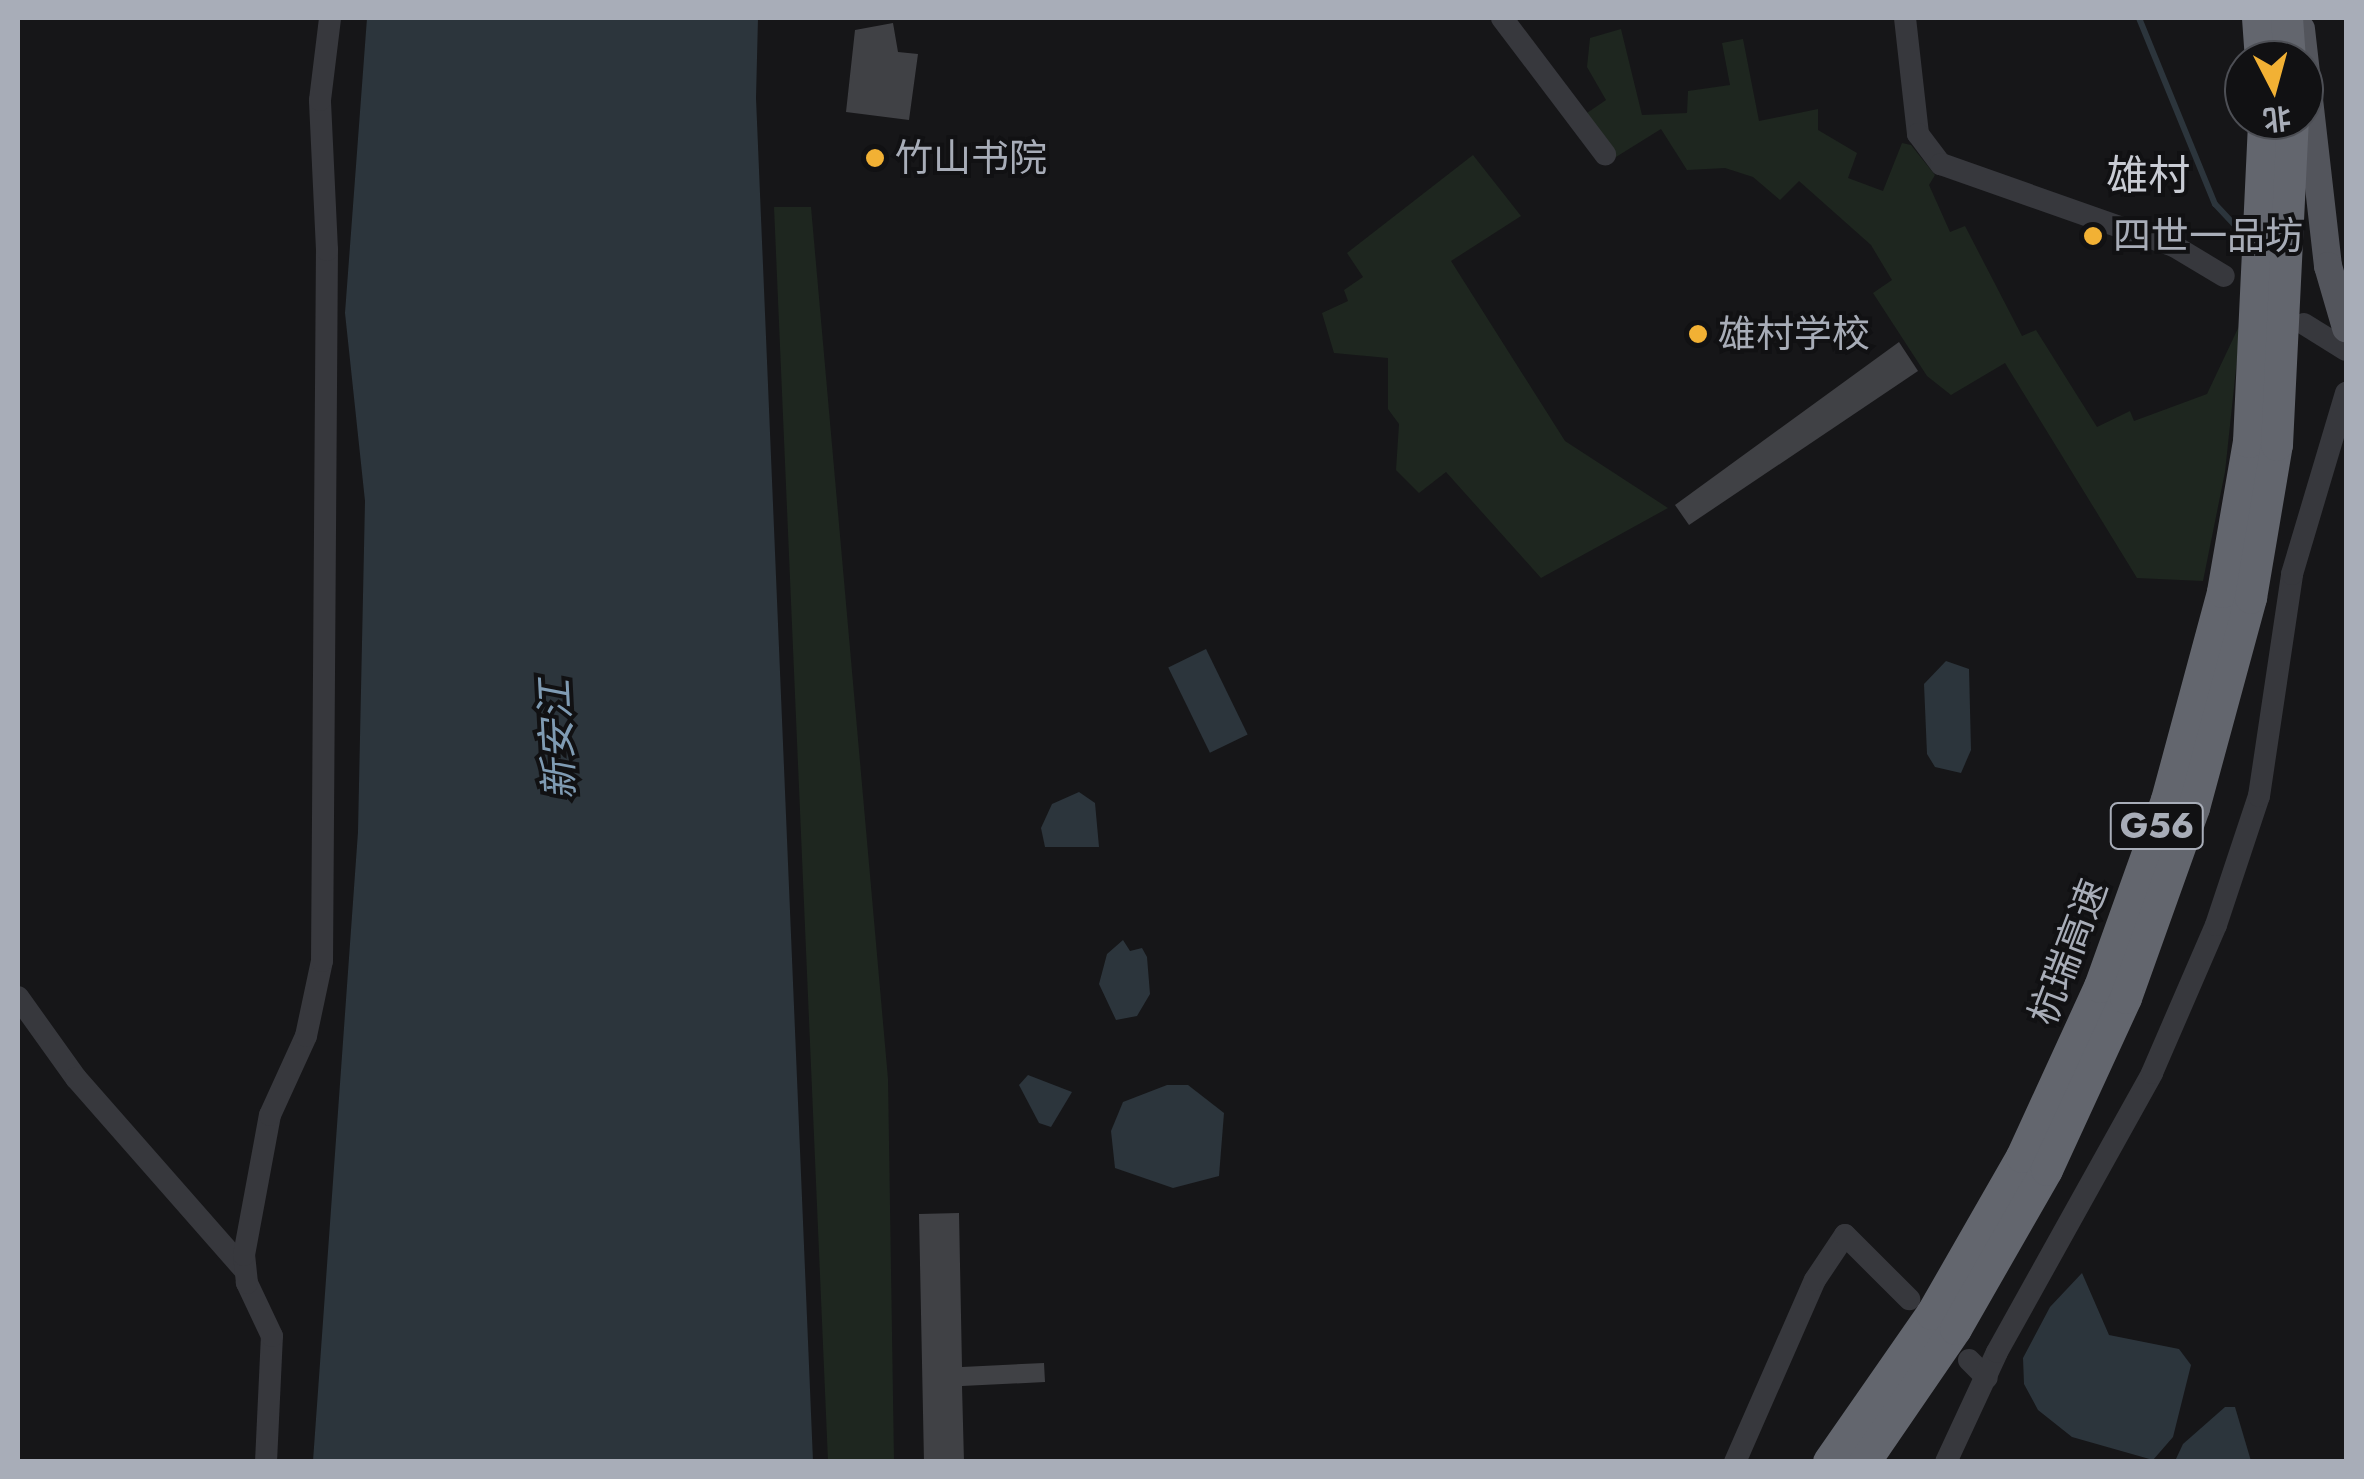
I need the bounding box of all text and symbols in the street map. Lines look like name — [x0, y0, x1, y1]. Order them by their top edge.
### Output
north arrow — [2224, 40, 2324, 140]
text: 北 — [2261, 96, 2293, 140]
place label: 竹山书院 — [895, 135, 1047, 181]
marker: 竹山书院 — [864, 147, 886, 169]
district label: 雄村 — [2106, 151, 2190, 201]
place label: 四世一品坊 — [2113, 213, 2303, 259]
marker: 四世一品坊 — [2082, 225, 2104, 247]
place label: 雄村学校 — [1718, 311, 1870, 357]
marker: 雄村学校 — [1687, 323, 1709, 345]
water label: 新安江 — [530, 679, 584, 801]
road number: G56 — [2110, 796, 2204, 856]
street label: 杭瑞高速 — [2019, 873, 2117, 1031]

